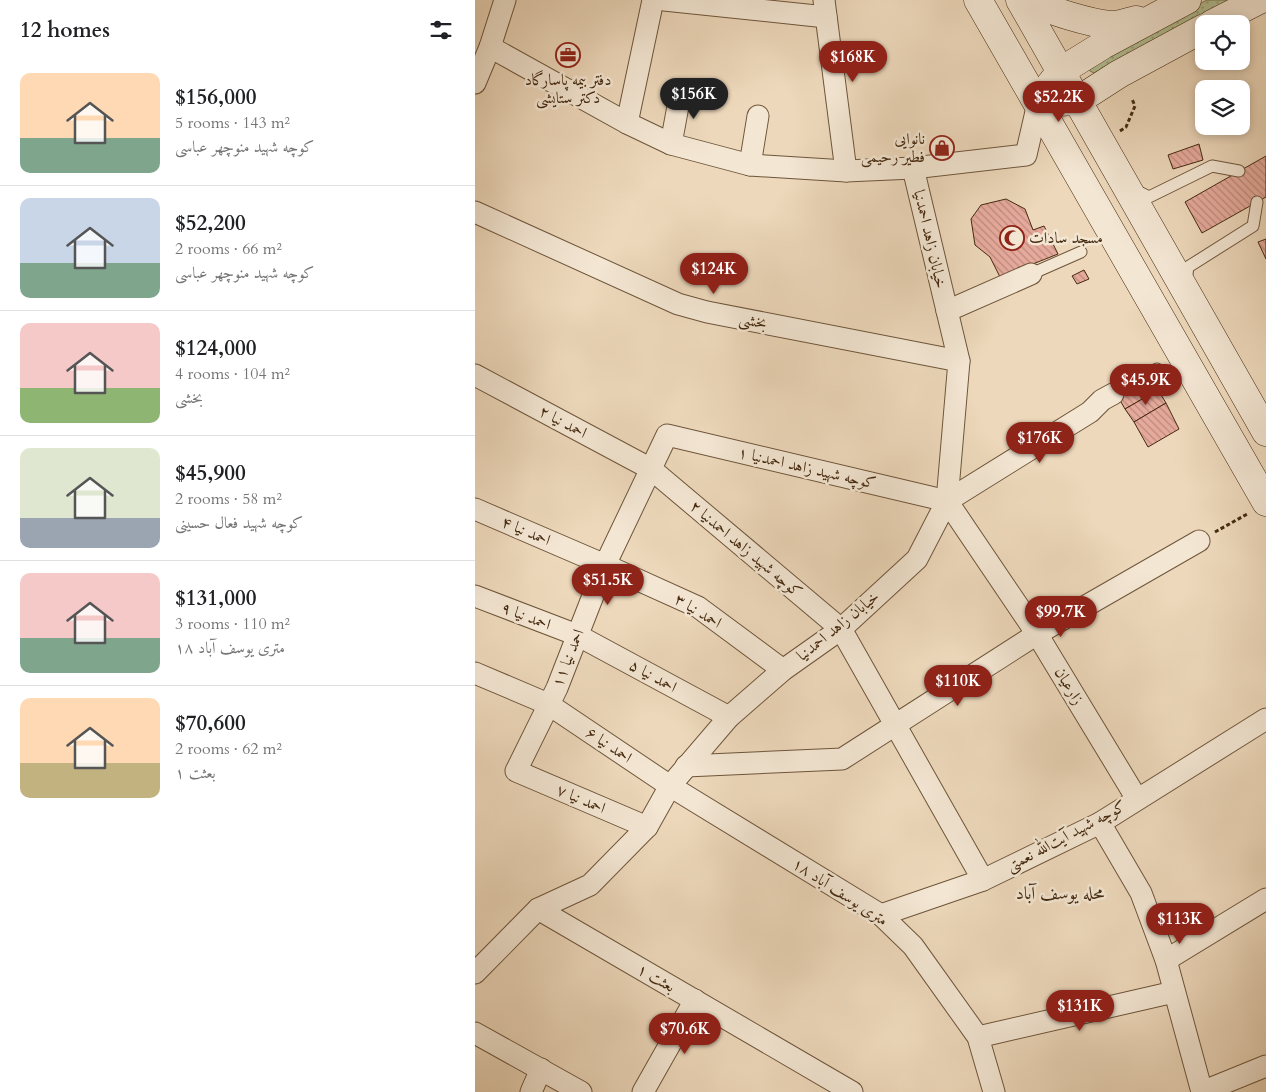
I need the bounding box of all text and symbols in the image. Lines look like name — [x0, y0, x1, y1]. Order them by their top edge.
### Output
map controls — [1195, 15, 1250, 135]
button: locate — [1195, 15, 1250, 70]
text: 12 homes — [20, 16, 110, 45]
icon: filters — [427, 16, 455, 44]
pin: $168K — [818, 41, 888, 83]
office icon: دفتر بیمه پاسارگاد دکتر ستایشی — [555, 42, 581, 68]
text: $168K — [830, 46, 876, 68]
place label: دفتر بیمه پاسارگاد دکتر ستایشی — [525, 69, 611, 109]
pin: $156K — [659, 78, 729, 120]
pin: $52.2K — [1018, 80, 1100, 123]
button: layers — [1195, 80, 1250, 135]
text: $156,000 — [175, 83, 256, 112]
text: $156K — [671, 83, 717, 105]
text: $52.2K — [1034, 86, 1084, 108]
icon: home — [60, 93, 120, 153]
text: 5 rooms · 143 m² — [175, 112, 290, 134]
place label: نانوایی فطیر رحیمی — [861, 128, 925, 168]
shop icon: نانوایی فطیر رحیمی — [929, 135, 955, 161]
text: کوچه شهید منوچهر عباسی — [175, 136, 314, 158]
street label: خیابان زاهد احمدنیا — [908, 188, 952, 290]
text: $52,200 — [175, 209, 246, 238]
icon: home — [60, 218, 120, 278]
mosque icon: مسجد سادات — [999, 225, 1025, 251]
place label: مسجد سادات — [1029, 227, 1103, 249]
text: 2 rooms · 66 m² — [175, 238, 282, 260]
pin: $124K — [679, 252, 749, 295]
text: $124K — [691, 258, 737, 280]
text: کوچه شهید منوچهر عباسی — [175, 262, 314, 284]
street label: بخشی — [737, 308, 769, 334]
text: $124,000 — [175, 334, 256, 363]
icon: home — [60, 343, 120, 403]
text: 4 rooms · 104 m² — [175, 363, 290, 385]
pin: $45.9K — [1105, 364, 1187, 406]
text: $45.9K — [1121, 369, 1171, 391]
text: بخشی — [175, 387, 203, 409]
street label: احمد نیا ۲ — [535, 400, 591, 444]
pin: $176K — [1005, 422, 1075, 464]
text: $176K — [1017, 427, 1063, 449]
street label: کوچه شهید زاهد احمدنیا ۱ — [736, 441, 878, 495]
text: $45,900 — [175, 459, 246, 488]
icon: home — [60, 468, 120, 528]
text: 2 rooms · 58 m² — [175, 488, 282, 510]
street label: کوچه شهید زاهد احمدنیا ۲ — [685, 495, 807, 603]
street label: احمد نیا ۴ — [498, 511, 554, 551]
text: کوچه شهید فعال حسینی — [175, 512, 303, 534]
pin: $51.5K — [567, 564, 649, 606]
text: $51.5K — [583, 569, 633, 591]
text: $131,000 — [175, 584, 256, 613]
street label: خیابان زاهد احمدنیا — [792, 586, 884, 666]
street label: احمد نیا ۳ — [670, 588, 726, 634]
icon: home — [60, 593, 120, 653]
pin: $99.7K — [1020, 596, 1102, 638]
street label: احمد نیا ۹ — [498, 597, 554, 635]
text: $99.7K — [1036, 601, 1086, 623]
text: 3 rooms · 110 m² — [175, 613, 290, 635]
street label: احمد نیا ۱۱ — [546, 626, 590, 690]
text: ۱۸ متری یوسف آباد — [175, 637, 285, 659]
street label: احمد نیا ۵ — [625, 654, 681, 698]
street label: زارعیان — [1049, 663, 1089, 709]
pin: $110K — [923, 664, 993, 707]
text: $110K — [935, 670, 981, 692]
text: $70,600 — [175, 709, 246, 738]
icon: home — [60, 718, 120, 778]
street label: احمد نیا ۶ — [582, 722, 636, 768]
text: 2 rooms · 62 m² — [175, 738, 282, 760]
text: بعثت ۱ — [175, 762, 216, 784]
street label: احمد نیا ۷ — [553, 779, 609, 819]
street label: کوچه شهید آیت‌الله نعمتی — [1001, 793, 1130, 877]
street label: ۱۸ متری یوسف آباد — [788, 853, 892, 931]
district label: محله یوسف آباد — [1016, 881, 1104, 906]
pin: $113K — [1145, 902, 1215, 945]
text: $113K — [1157, 908, 1203, 930]
street label: بعثت ۱ — [633, 958, 679, 998]
pin: $131K — [1045, 990, 1115, 1032]
text: $131K — [1057, 995, 1103, 1017]
pin: $70.6K — [644, 1012, 726, 1055]
text: $70.6K — [660, 1018, 710, 1040]

